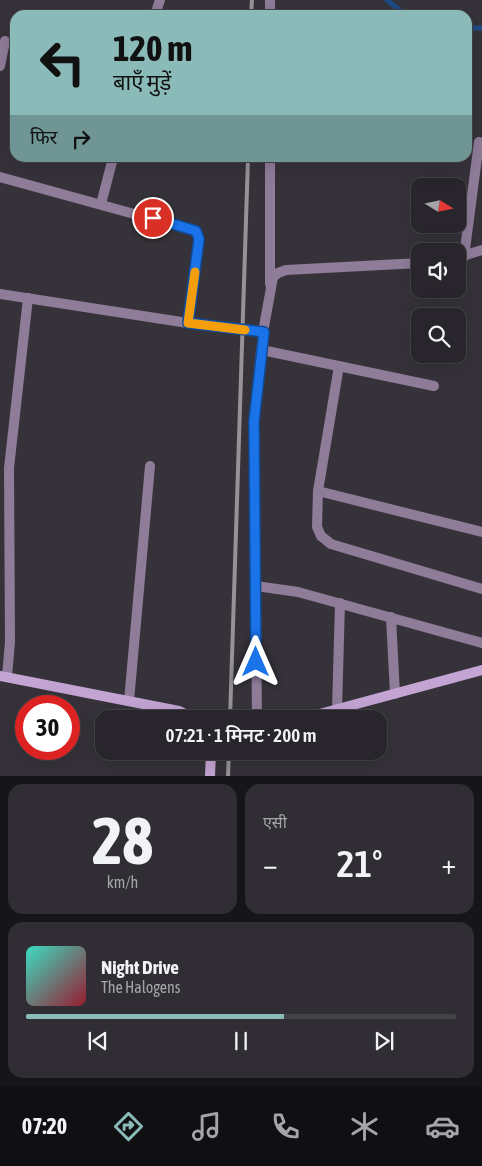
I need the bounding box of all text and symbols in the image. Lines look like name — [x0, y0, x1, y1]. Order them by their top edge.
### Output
text: 120 m — [113, 28, 192, 68]
icon: left — [30, 30, 95, 95]
text: बाएँ मुड़ें — [113, 69, 171, 95]
icon: right — [67, 125, 95, 153]
text: फिर — [30, 126, 57, 148]
north arrow — [411, 178, 466, 232]
map controls — [411, 178, 466, 363]
pin — [132, 197, 174, 239]
icon: arrive — [139, 204, 167, 232]
button: sound — [411, 243, 466, 298]
button: search — [411, 308, 466, 363]
position arrow — [229, 635, 281, 687]
speed limit sign: 30 — [15, 695, 80, 760]
text: 07:21 · 1 मिनट · 200 m — [166, 724, 316, 746]
text: 28 — [92, 803, 153, 878]
text: एसी — [263, 813, 287, 831]
text: 21° — [336, 842, 383, 885]
text: − — [263, 848, 278, 880]
text: + — [441, 848, 456, 880]
text: km/h — [107, 873, 138, 891]
text: Night Drive — [101, 956, 179, 978]
text: The Halogens — [101, 978, 181, 996]
icon: previous — [84, 1027, 112, 1055]
icon: pause — [227, 1027, 255, 1055]
icon: next — [370, 1027, 398, 1055]
icon: directions — [111, 1109, 146, 1144]
icon: music — [189, 1109, 224, 1144]
icon: phone — [268, 1109, 303, 1144]
icon: climate — [347, 1109, 382, 1144]
icon: car — [425, 1109, 460, 1144]
text: 07:20 — [22, 1113, 67, 1139]

